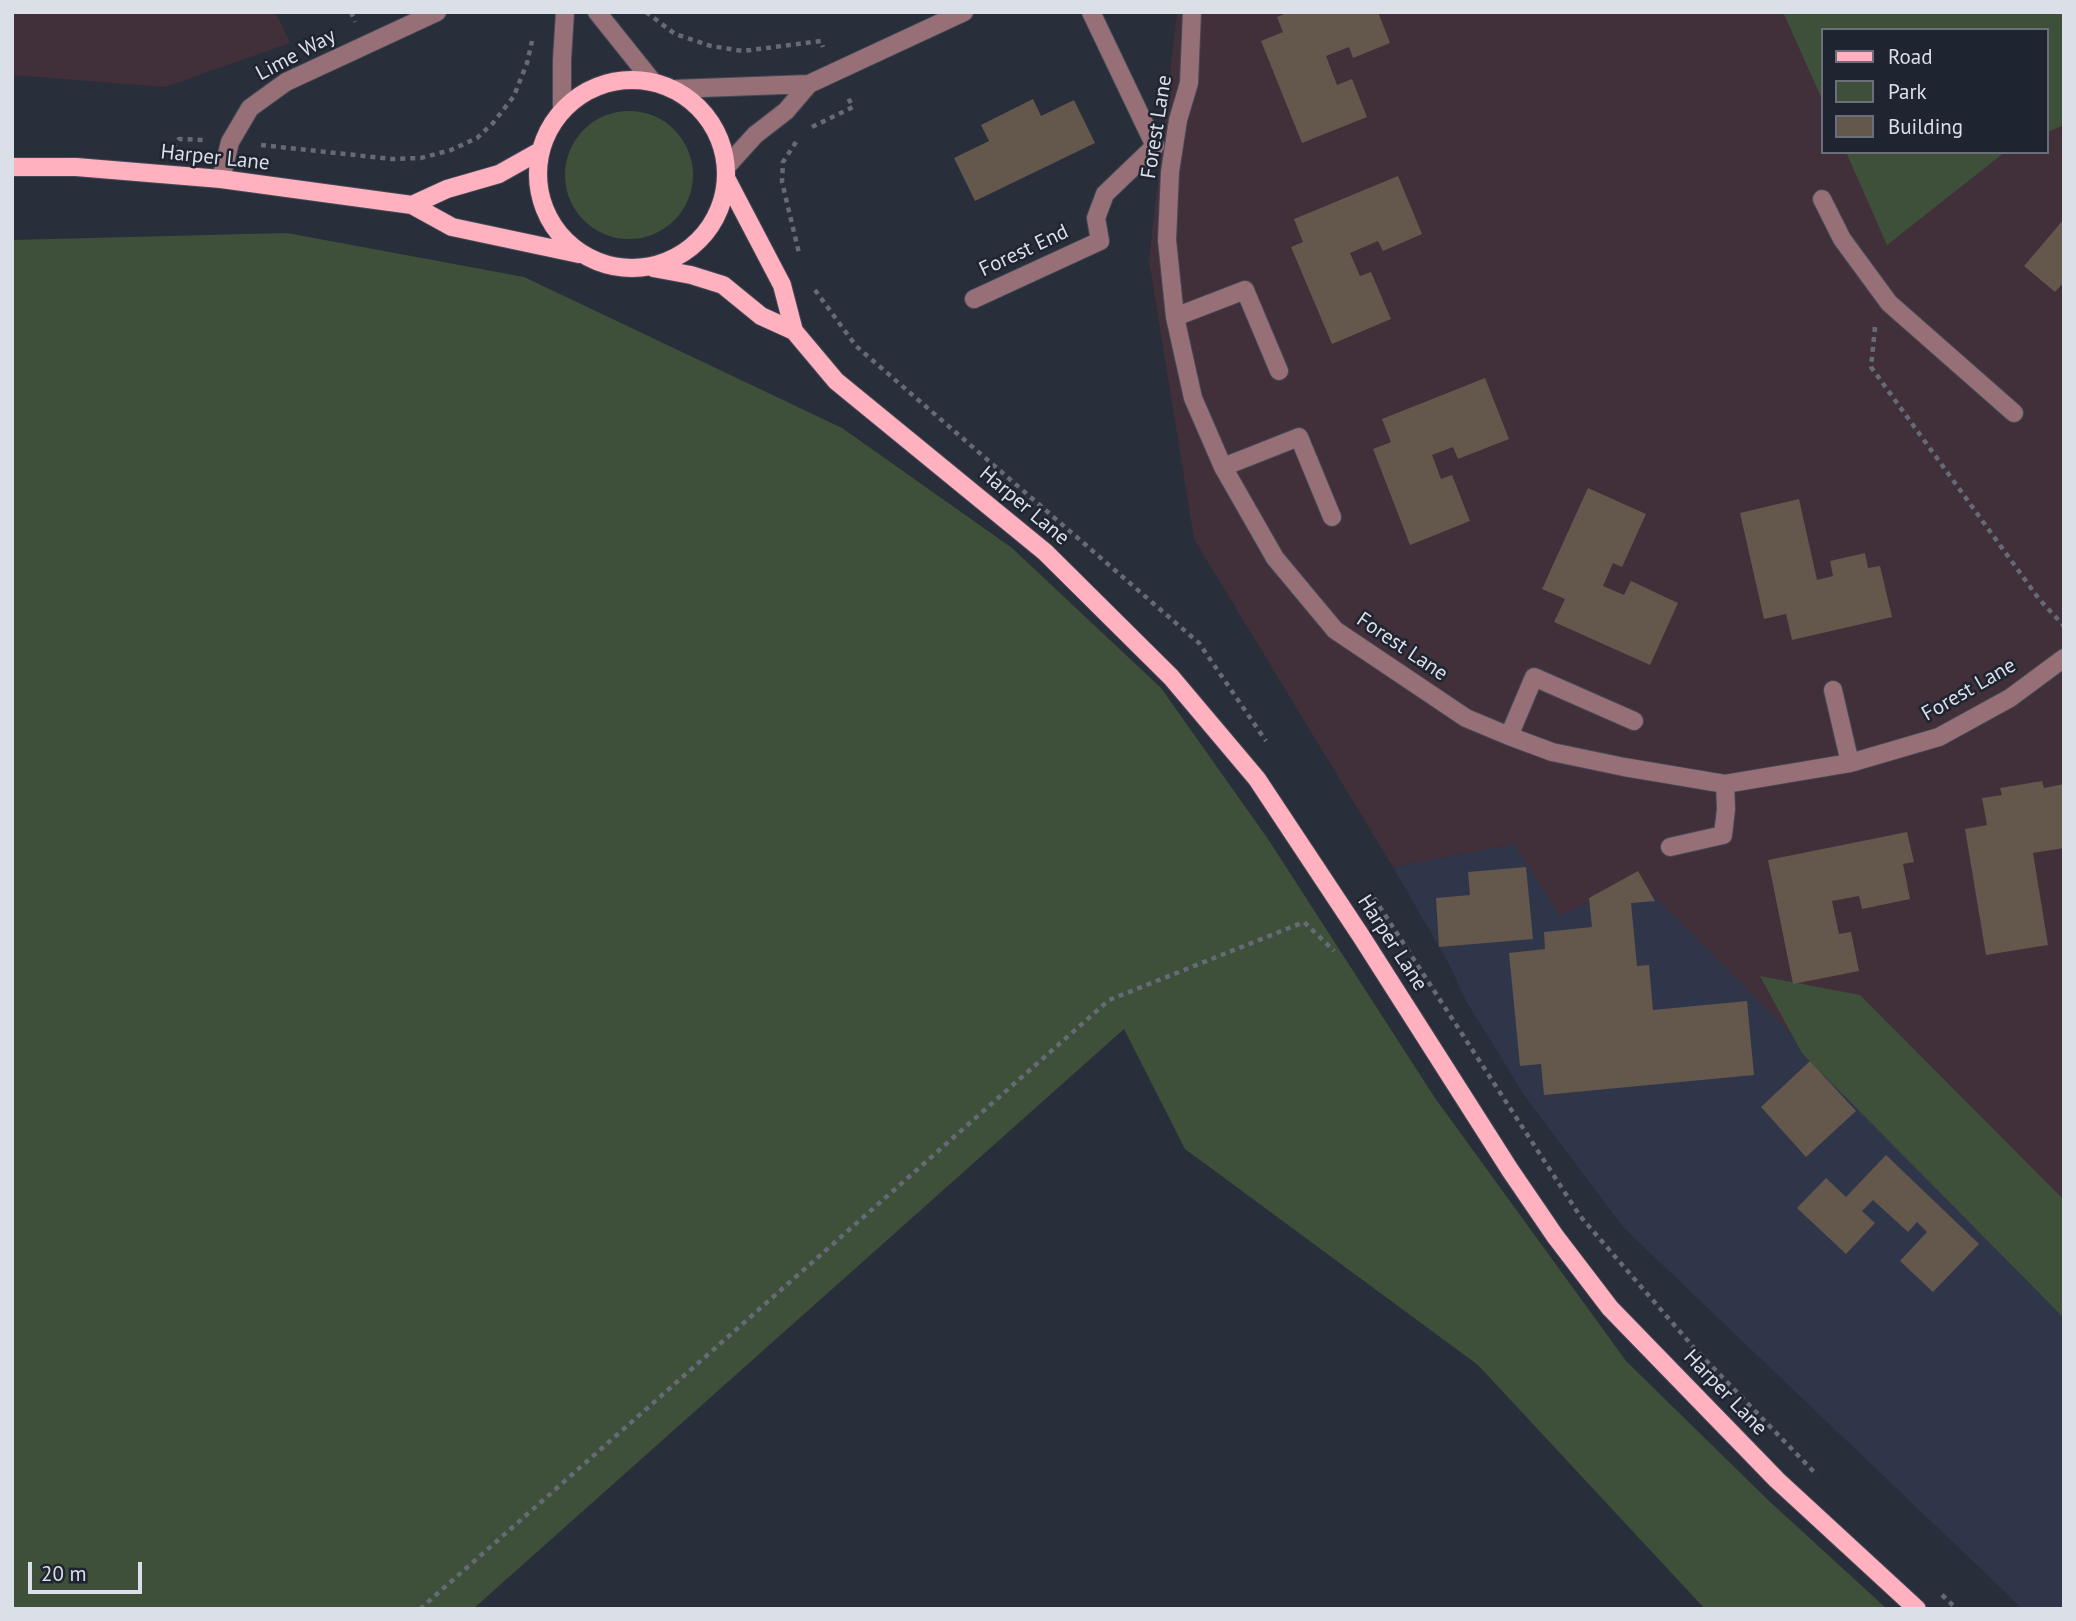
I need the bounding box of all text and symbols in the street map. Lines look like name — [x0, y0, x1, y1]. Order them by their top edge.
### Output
street label: Lime Way — [252, 24, 340, 86]
legend — [1820, 28, 2048, 154]
text: Road — [1888, 43, 1932, 70]
street label: Forest Lane — [1136, 73, 1178, 181]
text: Park — [1888, 78, 1927, 105]
text: Building — [1888, 113, 1963, 140]
street label: Harper Lane — [159, 140, 271, 176]
street label: Forest End — [975, 219, 1073, 283]
street label: Harper Lane — [974, 461, 1074, 551]
street label: Forest Lane — [1352, 607, 1452, 687]
street label: Forest Lane — [1917, 653, 2021, 727]
street label: Harper Lane — [1352, 890, 1432, 996]
street label: Harper Lane — [1678, 1345, 1772, 1441]
scale bar — [32, 1548, 145, 1592]
text: 20 m — [41, 1560, 87, 1587]

